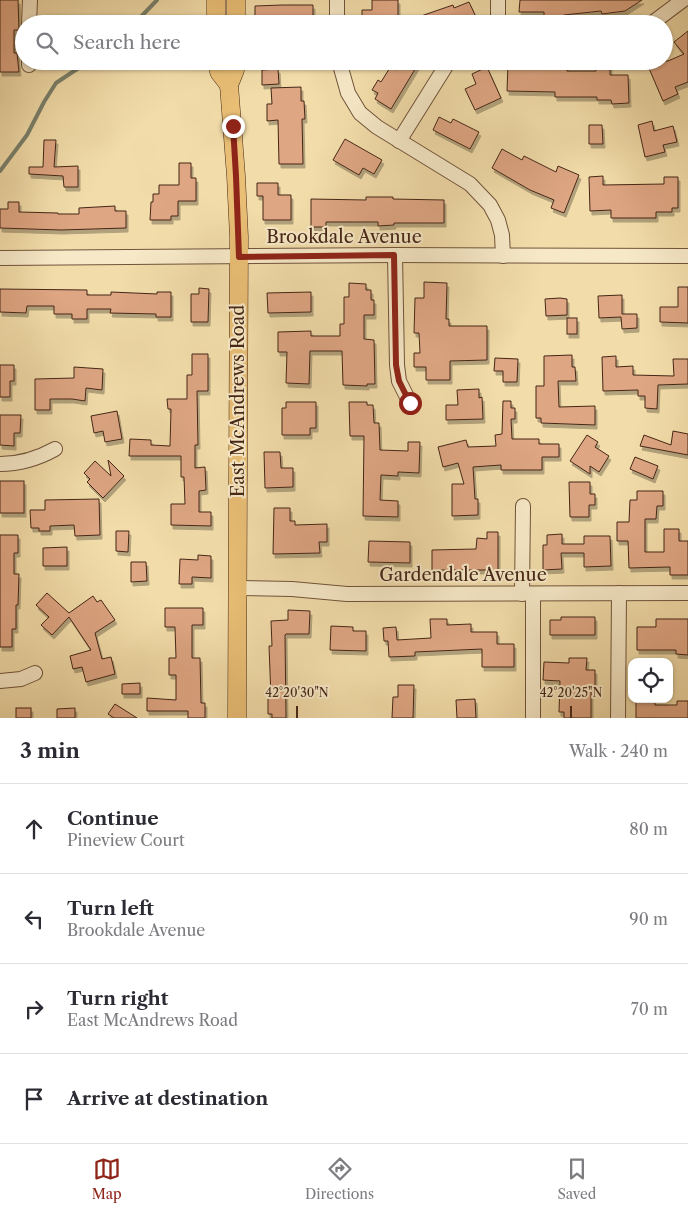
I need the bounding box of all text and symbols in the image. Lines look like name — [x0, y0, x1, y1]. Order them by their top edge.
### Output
search box — [15, 15, 673, 70]
icon: search — [33, 29, 61, 57]
text: Search here — [73, 31, 181, 54]
route end — [222, 115, 245, 138]
street label: Brookdale Avenue — [266, 226, 422, 248]
street label: East McAndrews Road — [227, 305, 249, 497]
route start — [399, 392, 422, 415]
street label: Gardendale Avenue — [379, 564, 547, 586]
map controls — [628, 658, 673, 703]
button: locate — [628, 658, 673, 703]
text: 42°20'30"N — [265, 685, 329, 700]
text: 42°20'25"N — [540, 685, 602, 700]
text: 3 min — [20, 738, 80, 763]
text: Walk · 240 m — [569, 741, 668, 761]
text: Continue — [67, 807, 159, 830]
icon: ahead — [20, 815, 48, 843]
text: 80 m — [629, 819, 668, 839]
text: Pineview Court — [67, 830, 185, 850]
text: Turn left — [67, 897, 154, 920]
icon: left — [20, 905, 48, 933]
text: 90 m — [629, 909, 668, 929]
text: Brookdale Avenue — [67, 920, 205, 940]
text: Turn right — [67, 987, 168, 1010]
icon: right — [20, 995, 48, 1023]
text: 70 m — [631, 999, 668, 1019]
text: East McAndrews Road — [67, 1010, 238, 1030]
icon: arrive — [20, 1085, 48, 1113]
text: Arrive at destination — [67, 1087, 268, 1110]
tab: Map — [92, 1155, 122, 1203]
tab: Directions — [305, 1155, 374, 1203]
tab: Saved — [557, 1155, 596, 1203]

